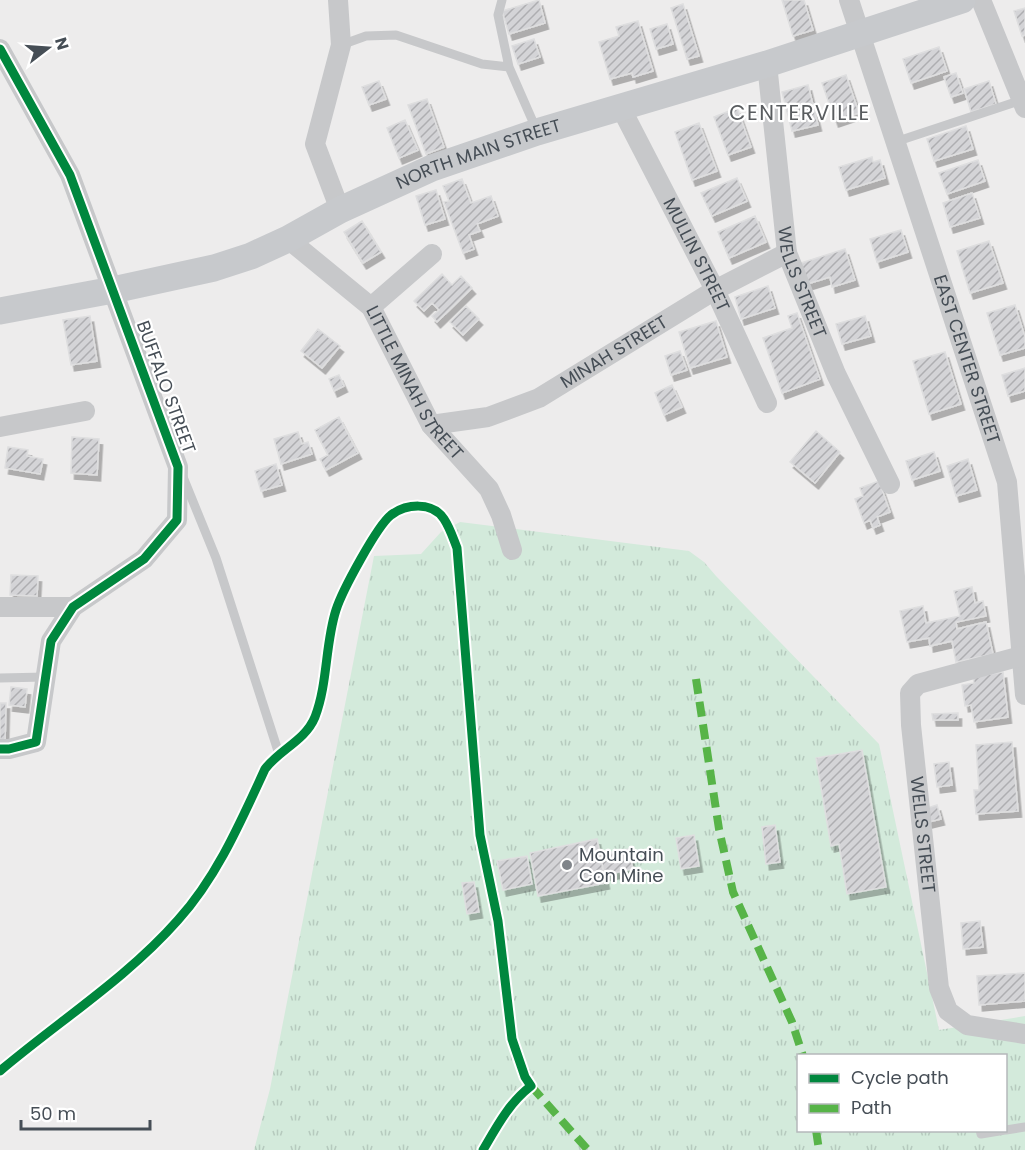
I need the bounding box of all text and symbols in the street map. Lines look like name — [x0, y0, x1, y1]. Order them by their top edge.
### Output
north arrow — [18, 18, 78, 78]
text: N — [49, 35, 75, 53]
district label: CENTERVILLE — [729, 98, 871, 127]
street label: NORTH MAIN STREET — [392, 113, 564, 195]
street label: MULLIN STREET — [657, 193, 736, 316]
street label: WELLS STREET — [772, 225, 833, 342]
street label: EAST CENTER STREET — [928, 271, 1007, 447]
street label: LITTLE MINAH STREET — [360, 301, 470, 465]
street label: MINAH STREET — [555, 309, 672, 394]
street label: BUFFALO STREET — [131, 317, 202, 457]
street label: WELLS STREET — [905, 775, 942, 894]
place label: Mountain Con Mine — [579, 842, 664, 888]
marker: Mountain Con Mine — [560, 858, 574, 872]
legend — [797, 1054, 1007, 1132]
text: Cycle path — [851, 1065, 949, 1090]
scale bar — [21, 1093, 150, 1131]
text: Path — [851, 1095, 892, 1120]
text: 50 m — [30, 1101, 76, 1126]

